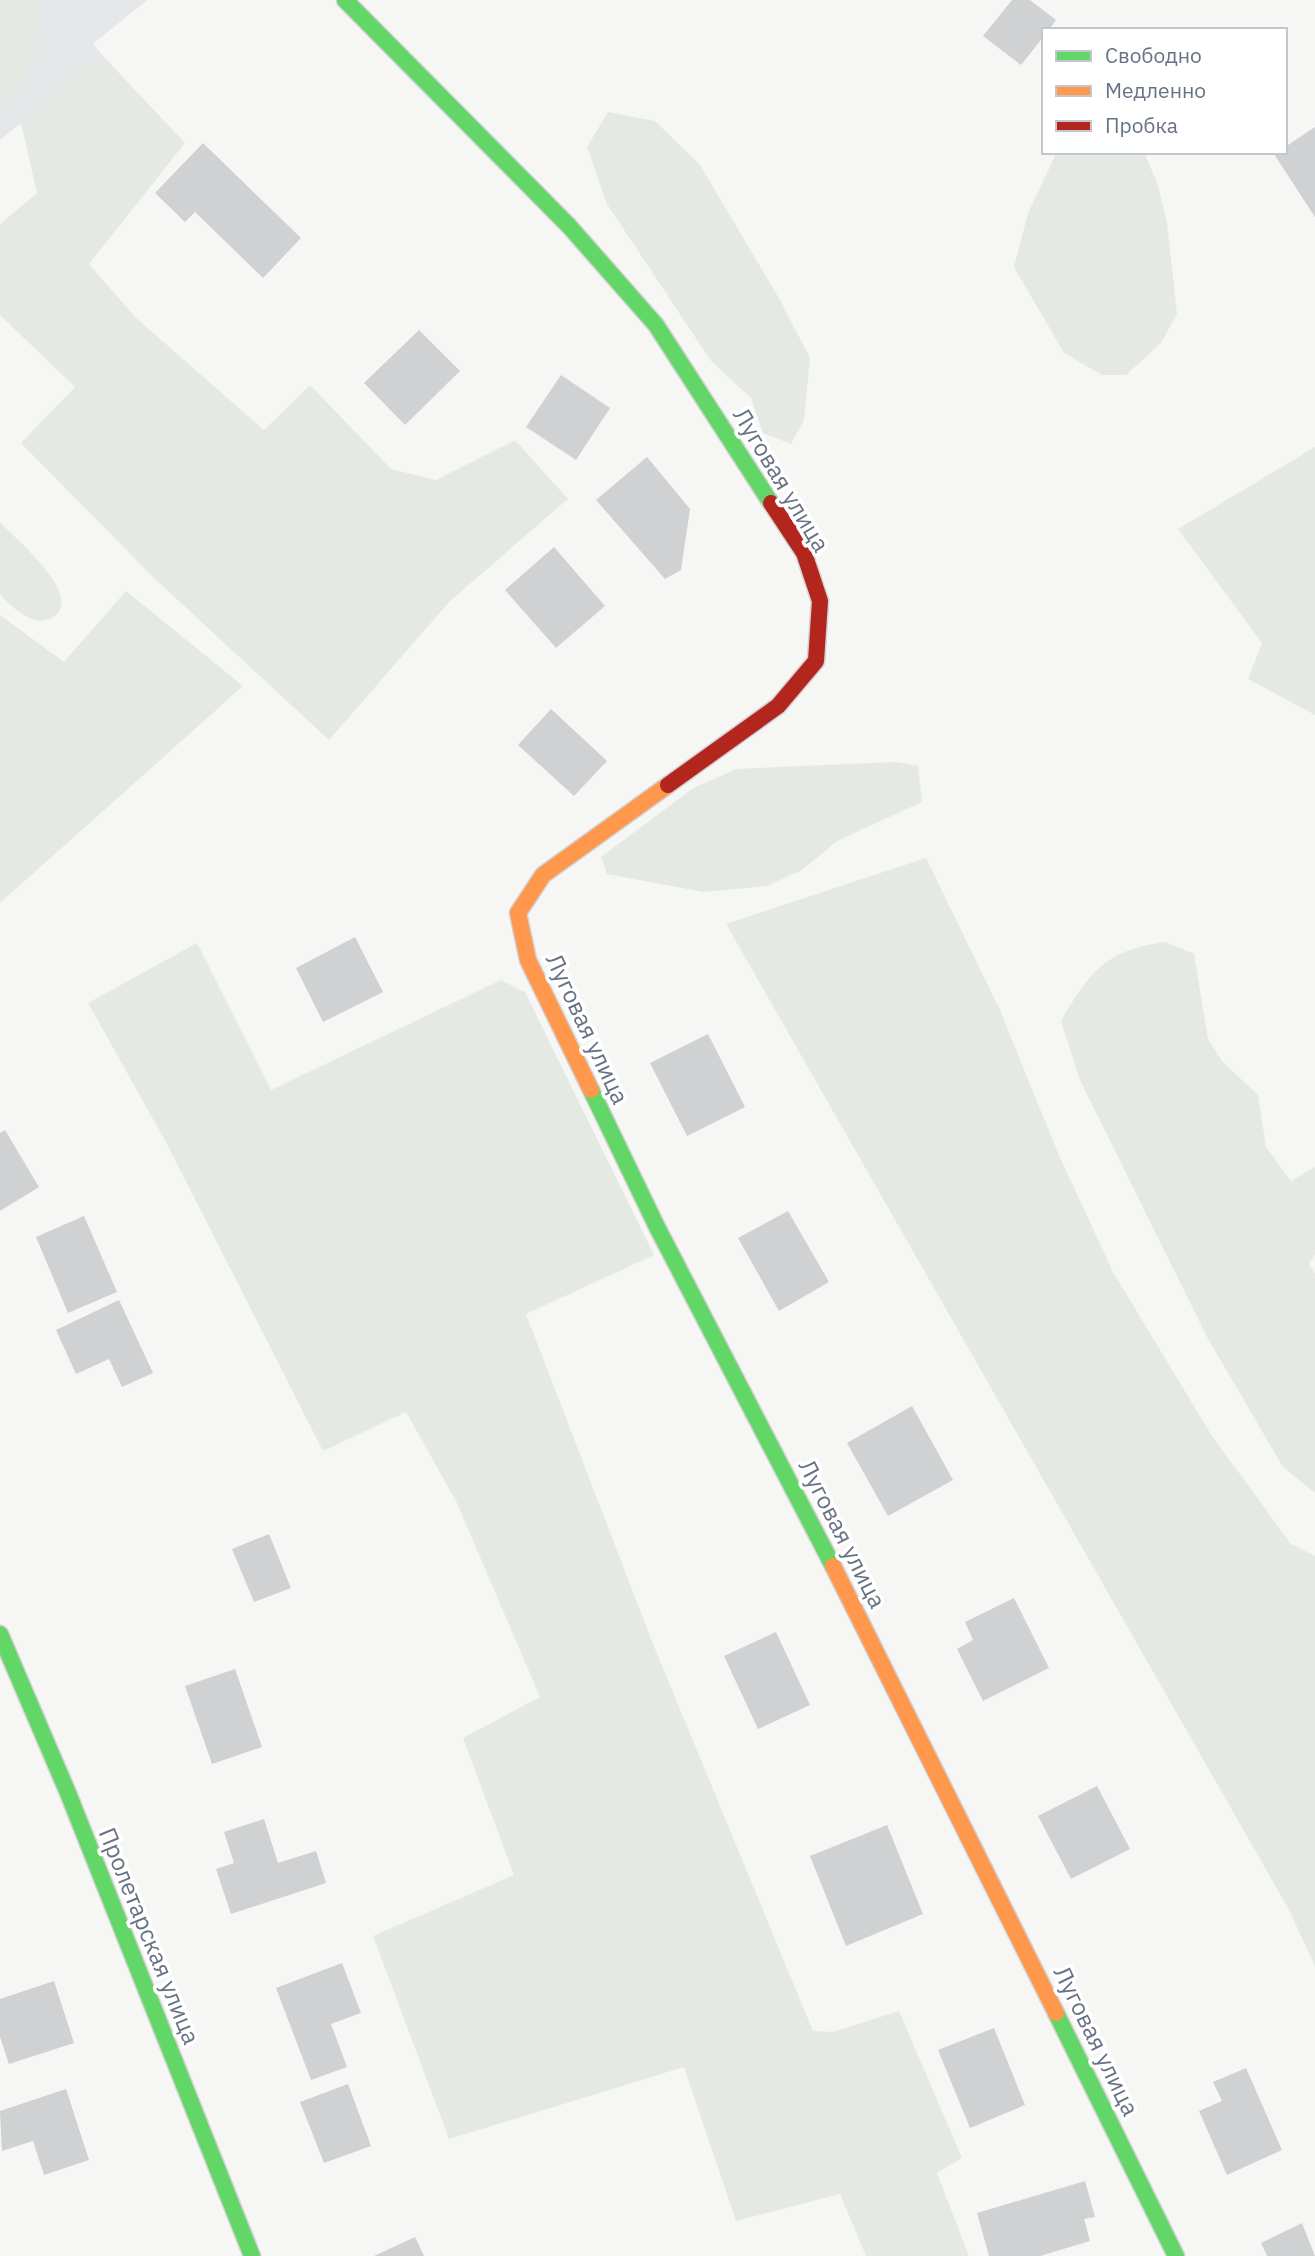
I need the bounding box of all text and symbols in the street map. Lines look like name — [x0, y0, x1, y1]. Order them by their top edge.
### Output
legend — [1042, 28, 1287, 154]
text: Свободно — [1105, 41, 1202, 69]
text: Медленно — [1105, 76, 1206, 104]
text: Пробка — [1105, 111, 1178, 139]
street label: Луговая улица — [726, 401, 838, 558]
street label: Луговая улица — [539, 948, 637, 1109]
street label: Луговая улица — [792, 1454, 894, 1614]
street label: Пролетарская улица — [92, 1823, 208, 2049]
street label: Луговая улица — [1047, 1960, 1147, 2121]

